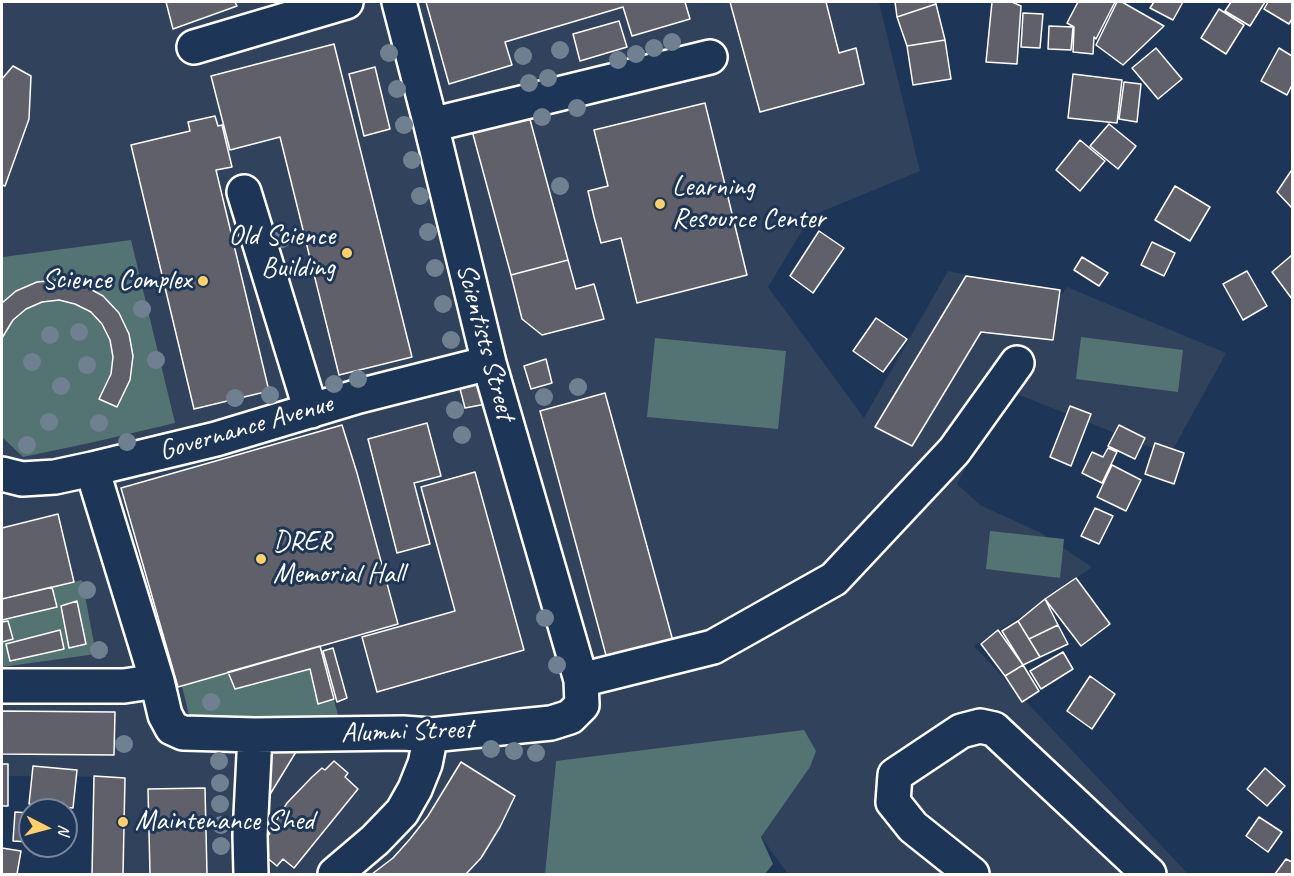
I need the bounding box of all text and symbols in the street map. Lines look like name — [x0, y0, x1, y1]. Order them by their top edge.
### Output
place label: Learning Resource Center — [672, 171, 825, 237]
marker: Learning Resource Center — [653, 197, 667, 211]
place label: Old Science Building — [229, 220, 335, 286]
marker: Old Science Building — [340, 246, 354, 260]
street label: Scientists Street — [448, 260, 522, 424]
place label: Science Complex — [42, 264, 191, 298]
marker: Science Complex — [196, 274, 210, 288]
street label: Governance Avenue — [155, 387, 337, 469]
place label: DRER Memorial Hall — [273, 526, 404, 592]
marker: DRER Memorial Hall — [254, 552, 268, 566]
street label: Alumni Street — [341, 713, 473, 751]
north arrow — [18, 798, 78, 858]
place label: Maintenance Shed — [135, 805, 314, 839]
marker: Maintenance Shed — [116, 815, 130, 829]
text: N — [53, 824, 74, 836]

